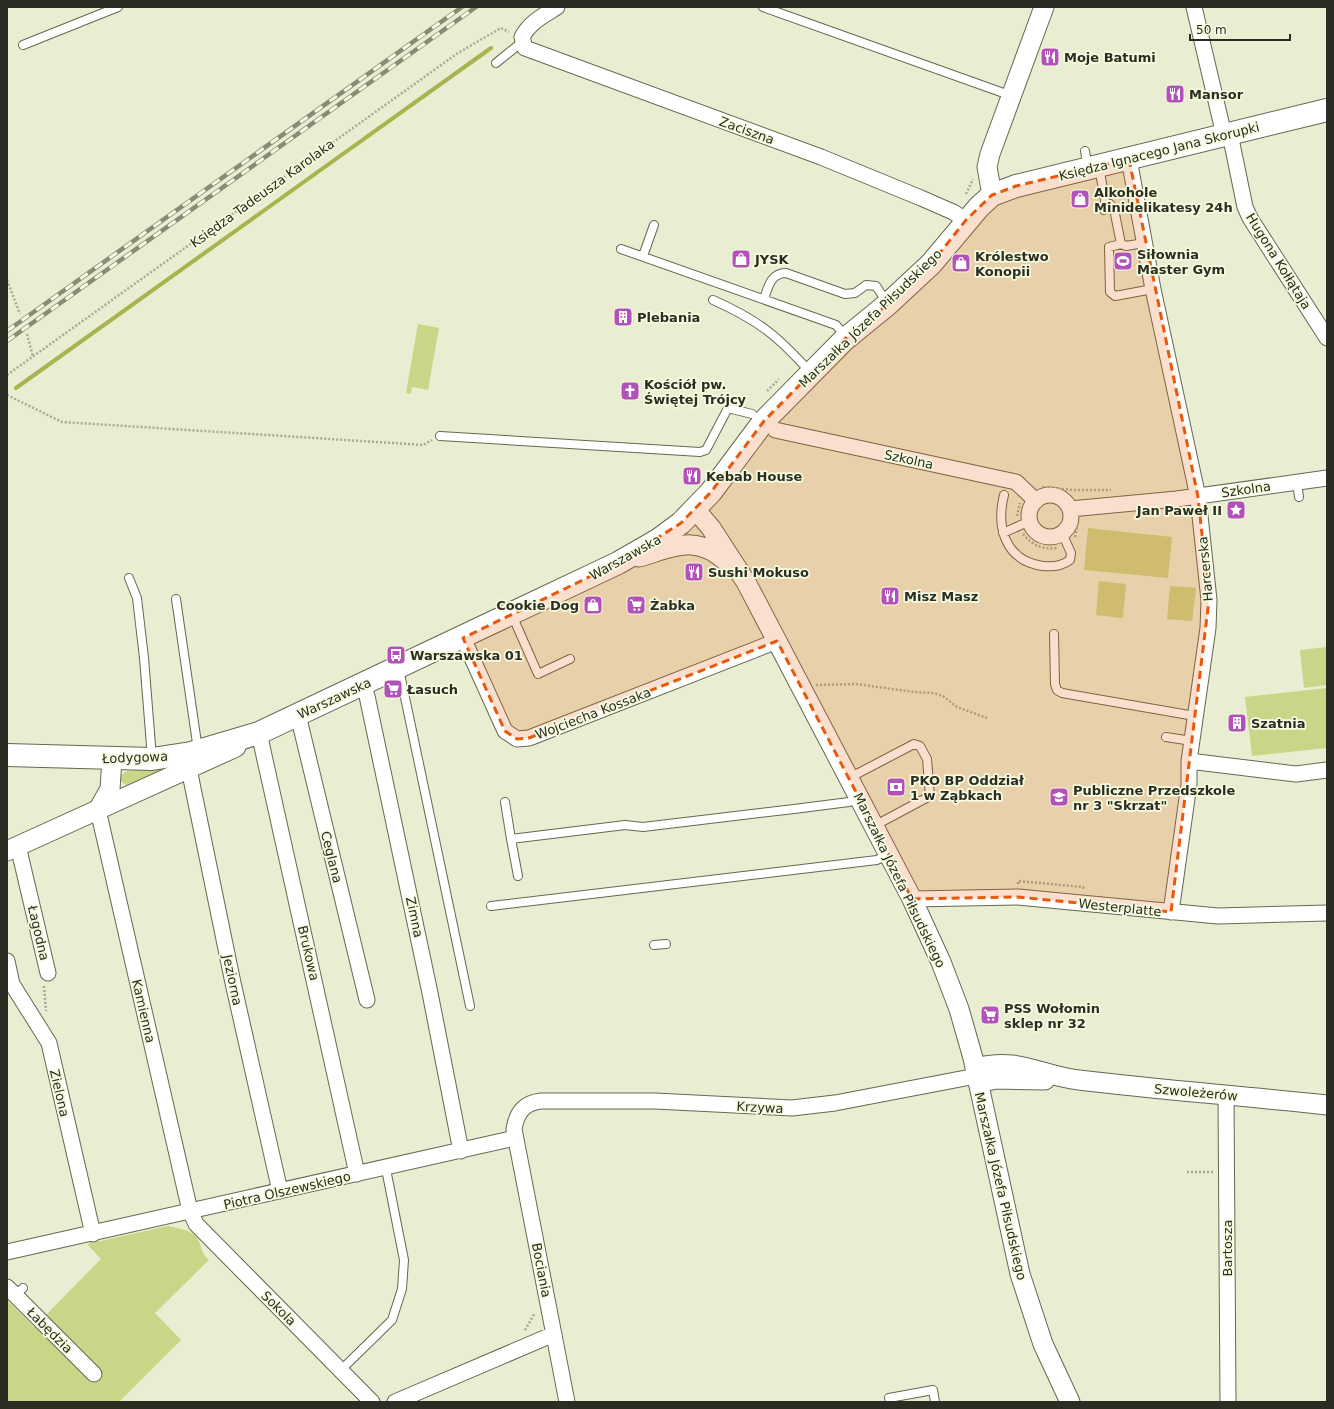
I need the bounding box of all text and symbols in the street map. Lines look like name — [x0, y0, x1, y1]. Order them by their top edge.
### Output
scale bar — [1190, 16, 1290, 42]
text: 50 m — [1196, 23, 1227, 37]
restaurant icon: Moje Batumi — [1039, 46, 1061, 68]
place label: Moje Batumi — [1064, 50, 1156, 65]
restaurant icon: Mansor — [1164, 83, 1186, 105]
place label: Mansor — [1189, 87, 1244, 102]
street label: Zaciszna — [717, 114, 776, 147]
street label: Księdza Ignacego Jana Skorupki — [1057, 119, 1261, 184]
street label: Księdza Tadeusza Karolaka — [187, 136, 337, 251]
place label: Alkohole Minidelikatesy 24h — [1094, 185, 1233, 215]
shop icon: Alkohole Minidelikatesy 24h — [1069, 188, 1091, 210]
street label: Hugona Kołłątaja — [1243, 210, 1314, 312]
street label: Marszałka Józefa Piłsudskiego — [796, 246, 945, 391]
place label: Siłownia Master Gym — [1137, 247, 1225, 277]
shop icon: JYSK — [730, 248, 752, 270]
place label: Królestwo Konopii — [975, 249, 1049, 279]
sports icon: Siłownia Master Gym — [1112, 250, 1134, 272]
place label: JYSK — [754, 252, 790, 267]
shop icon: Królestwo Konopii — [950, 252, 972, 274]
building icon: Plebania — [612, 306, 634, 328]
place label: Plebania — [637, 310, 700, 325]
place label: Kościół pw. Świętej Trójcy — [644, 377, 747, 407]
church icon: Kościół pw. Świętej Trójcy — [619, 380, 641, 402]
street label: Szkolna — [883, 447, 935, 472]
restaurant icon: Kebab House — [681, 465, 703, 487]
place label: Kebab House — [706, 469, 802, 484]
street label: Szkolna — [1220, 479, 1272, 500]
place icon: Jan Paweł II — [1225, 499, 1247, 521]
place label: Jan Paweł II — [1136, 503, 1222, 518]
street label: Warszawska — [587, 532, 664, 583]
street label: Harcerska — [1195, 536, 1216, 602]
restaurant icon: Sushi Mokuso — [683, 561, 705, 583]
place label: Sushi Mokuso — [708, 565, 809, 580]
restaurant icon: Misz Masz — [879, 585, 901, 607]
place label: Misz Masz — [904, 589, 978, 604]
shop icon: Cookie Dog — [582, 594, 604, 616]
supermarket icon: Żabka — [625, 594, 647, 616]
place label: Cookie Dog — [496, 598, 579, 613]
place label: Żabka — [650, 598, 695, 613]
bus stop icon: Warszawska 01 — [385, 644, 407, 666]
place label: Warszawska 01 — [410, 648, 523, 663]
street label: Warszawska — [295, 675, 373, 722]
supermarket icon: Łasuch — [382, 678, 404, 700]
place label: Łasuch — [406, 682, 458, 697]
street label: Wojciecha Kossaka — [533, 685, 653, 742]
building icon: Szatnia — [1226, 712, 1248, 734]
place label: Szatnia — [1251, 716, 1305, 731]
street label: Łodygowa — [101, 749, 168, 766]
place label: PKO BP Oddział 1 w Ząbkach — [910, 773, 1025, 803]
bank icon: PKO BP Oddział 1 w Ząbkach — [885, 776, 907, 798]
place label: Publiczne Przedszkole nr 3 "Skrzat" — [1073, 783, 1235, 813]
school or university icon: Publiczne Przedszkole nr 3 "Skrzat" — [1048, 786, 1070, 808]
street label: Marszałka Józefa Piłsudskiego — [851, 790, 949, 970]
street label: Ceglana — [318, 830, 345, 885]
street label: Zimna — [403, 895, 426, 939]
street label: Westerplatte — [1078, 896, 1162, 919]
street label: Łagodna — [25, 903, 52, 962]
street label: Brukowa — [295, 924, 322, 982]
street label: Jeziorna — [220, 952, 245, 1007]
street label: Kamienna — [129, 978, 158, 1044]
place label: PSS Wołomin sklep nr 32 — [1004, 1001, 1100, 1031]
supermarket icon: PSS Wołomin sklep nr 32 — [979, 1004, 1001, 1026]
street label: Zielona — [47, 1068, 72, 1118]
street label: Szwoleżerów — [1154, 1081, 1239, 1104]
street label: Marszałka Józefa Piłsudskiego — [972, 1091, 1030, 1282]
street label: Krzywa — [736, 1099, 784, 1116]
street label: Piotra Olszewskiego — [222, 1169, 352, 1212]
street label: Bartosza — [1220, 1220, 1235, 1276]
street label: Bociania — [529, 1241, 554, 1299]
street label: Sokola — [258, 1288, 299, 1329]
street label: Łabędzia — [23, 1304, 76, 1356]

